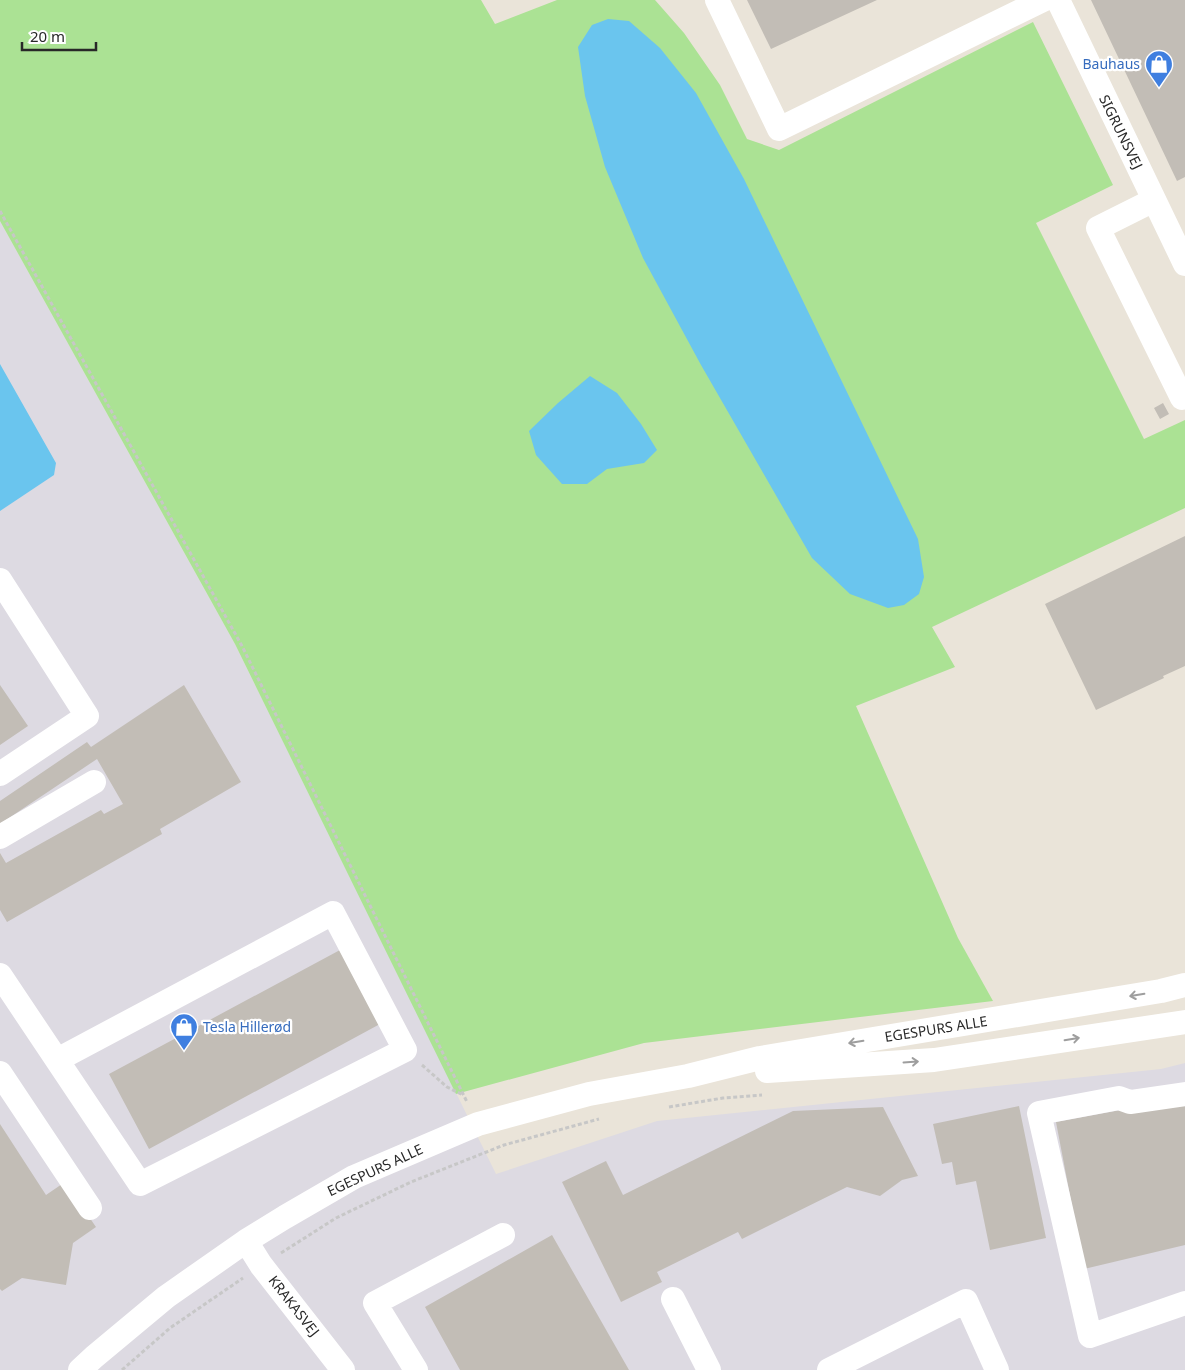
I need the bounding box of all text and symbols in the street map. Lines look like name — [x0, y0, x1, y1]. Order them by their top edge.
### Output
scale bar — [22, 20, 96, 52]
text: 20 m — [30, 26, 65, 46]
shop icon: Bauhaus — [1144, 49, 1174, 88]
place label: Bauhaus — [1083, 54, 1140, 73]
street label: SIGRUNSVEJ — [1095, 91, 1148, 172]
one-way arrow — [1130, 991, 1146, 1001]
street label: EGESPURS ALLE — [883, 1011, 989, 1046]
shop icon: Tesla Hillerød — [169, 1012, 199, 1051]
place label: Tesla Hillerød — [203, 1017, 291, 1036]
one-way arrow — [1064, 1034, 1080, 1044]
one-way arrow — [849, 1038, 865, 1048]
one-way arrow — [903, 1057, 919, 1066]
street label: EGESPURS ALLE — [324, 1139, 426, 1200]
street label: KRAKASVEJ — [265, 1271, 324, 1340]

